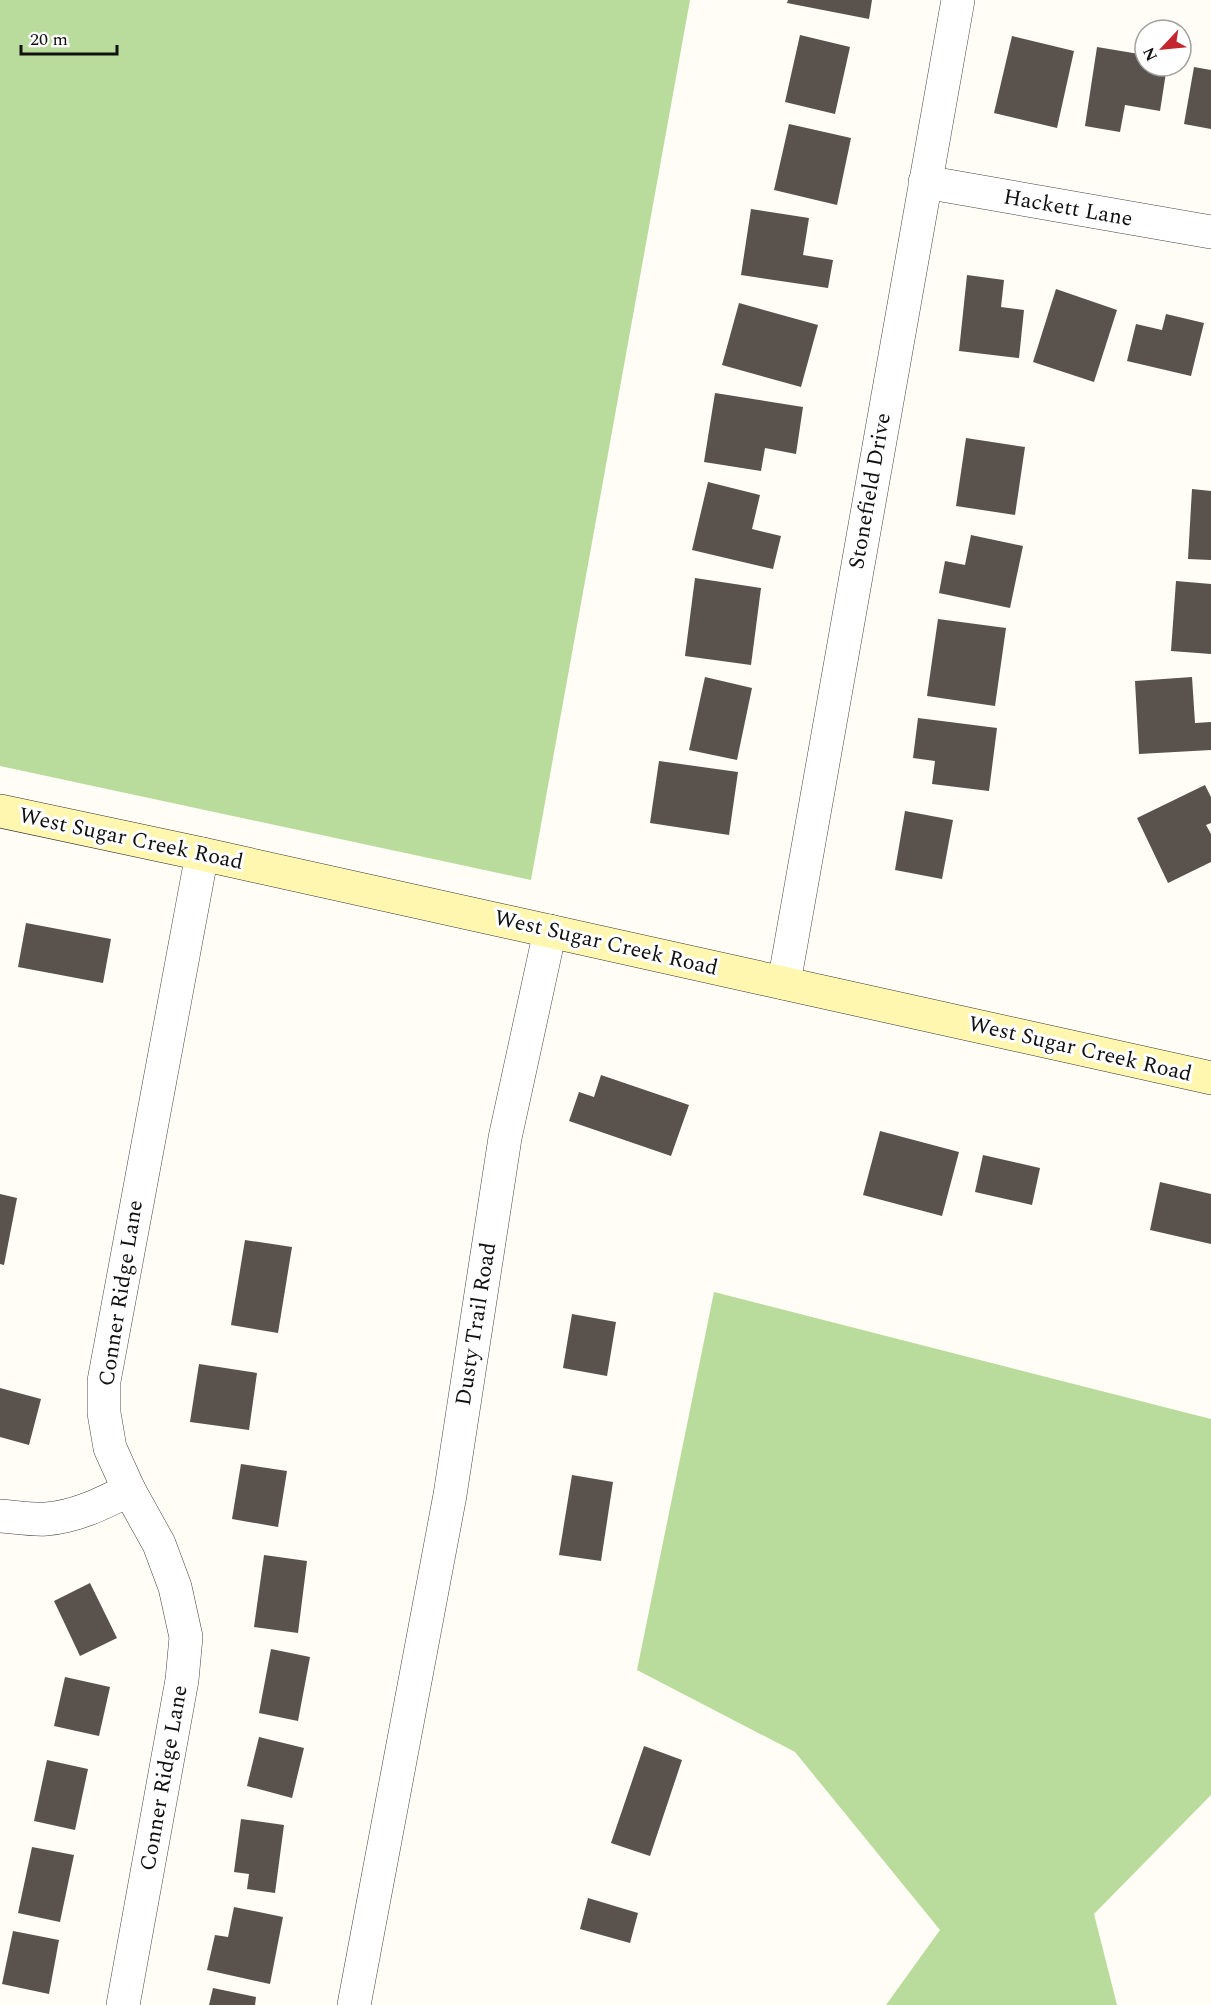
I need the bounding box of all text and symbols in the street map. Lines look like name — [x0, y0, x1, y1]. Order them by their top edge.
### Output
scale bar — [21, 18, 117, 56]
north arrow — [1133, 18, 1193, 78]
text: 20 m — [30, 26, 68, 53]
text: N — [1137, 43, 1164, 65]
street label: Hackett Lane — [1001, 180, 1135, 236]
street label: Stonefield Drive — [840, 410, 900, 572]
street label: West Sugar Creek Road — [16, 799, 246, 879]
street label: West Sugar Creek Road — [491, 901, 721, 985]
street label: West Sugar Creek Road — [965, 1007, 1195, 1091]
street label: Conner Ridge Lane — [90, 1198, 152, 1388]
street label: Dusty Trail Road — [447, 1240, 505, 1408]
street label: Conner Ridge Lane — [131, 1683, 197, 1873]

